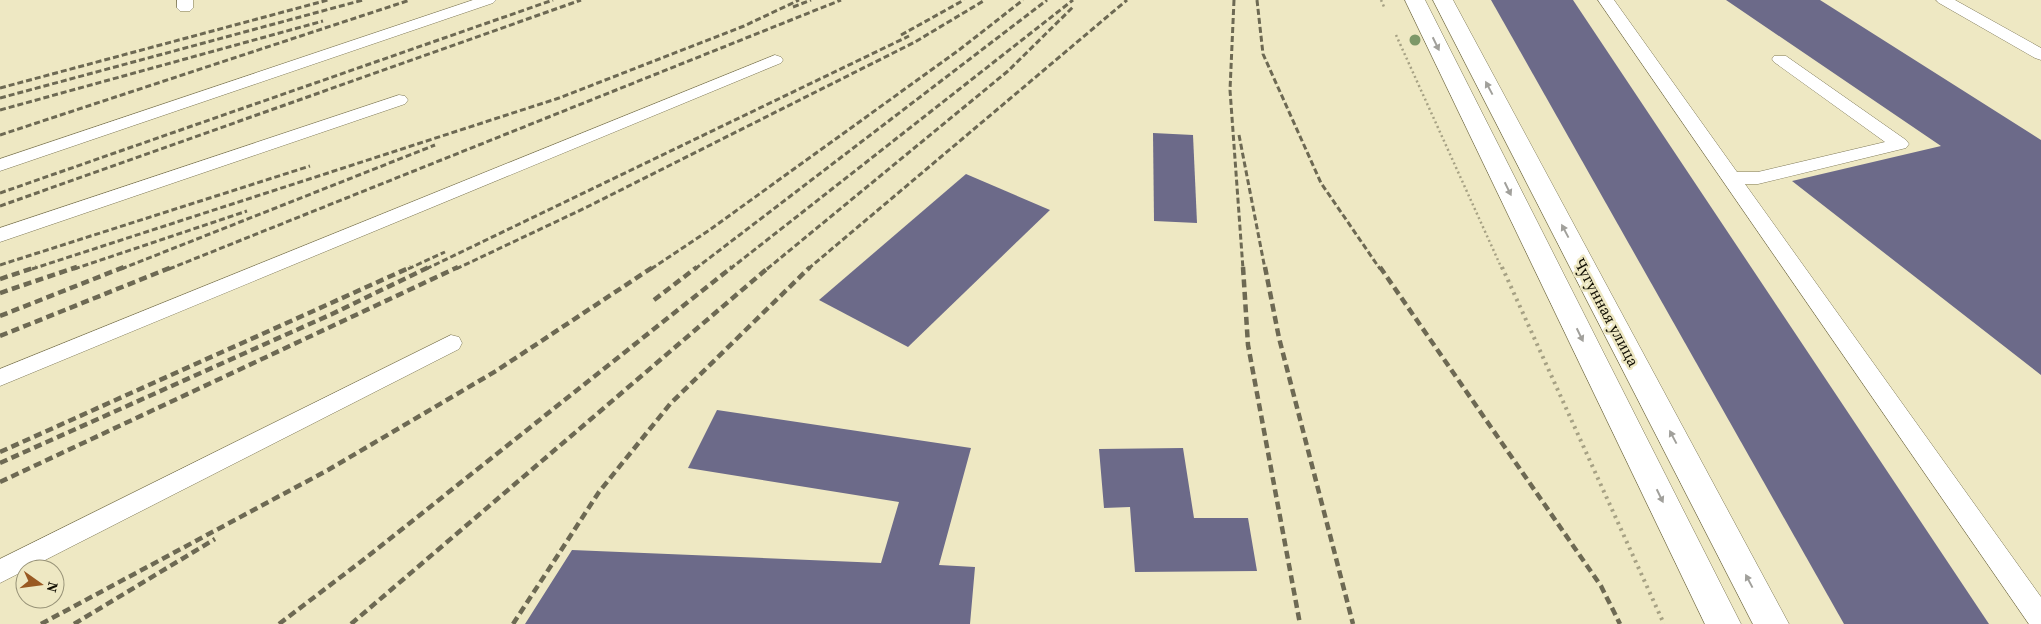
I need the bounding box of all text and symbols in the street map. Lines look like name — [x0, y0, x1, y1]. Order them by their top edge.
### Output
one-way arrow — [1432, 37, 1440, 51]
one-way arrow — [1485, 80, 1493, 95]
one-way arrow — [1504, 182, 1512, 197]
one-way arrow — [1561, 224, 1569, 239]
street label: Чугунная улица — [1569, 254, 1645, 371]
one-way arrow — [1576, 328, 1584, 342]
one-way arrow — [1669, 430, 1677, 444]
one-way arrow — [1656, 489, 1664, 504]
north arrow — [15, 559, 65, 609]
one-way arrow — [1745, 574, 1753, 588]
text: N — [42, 580, 64, 595]

